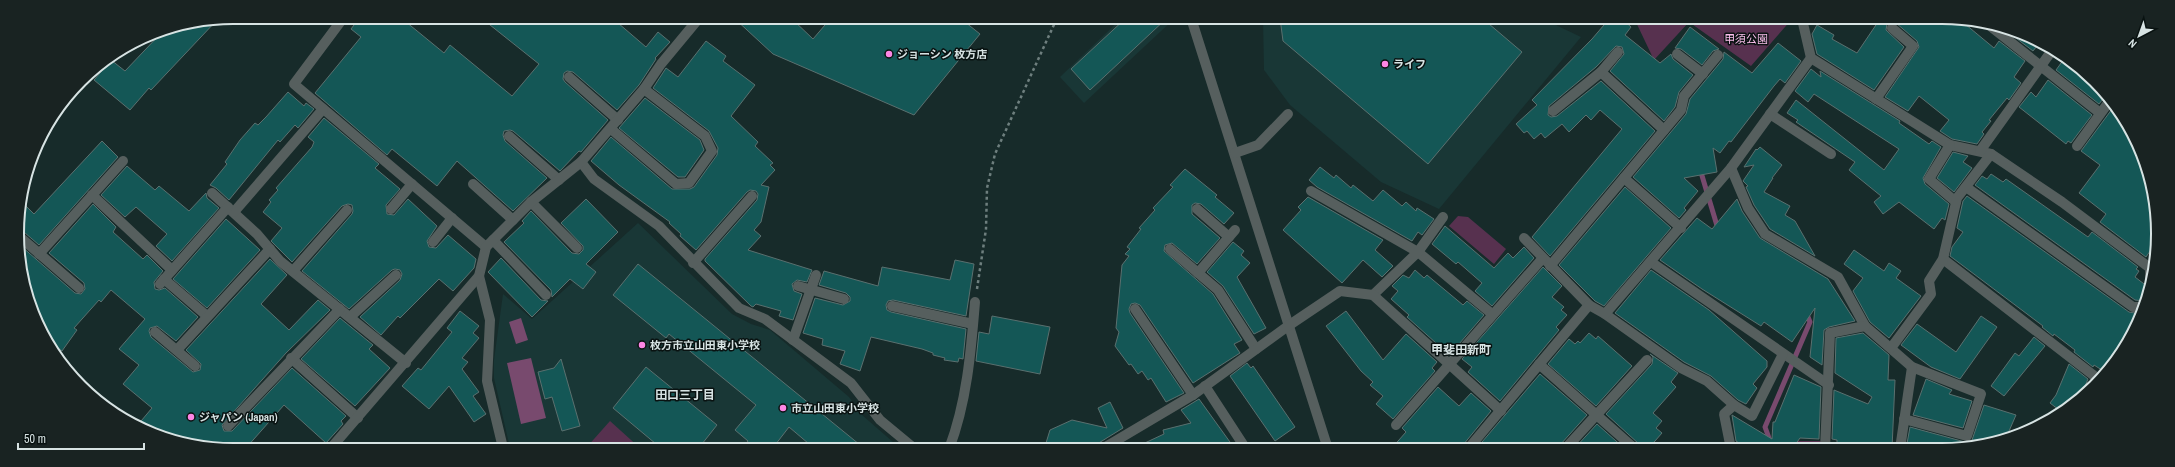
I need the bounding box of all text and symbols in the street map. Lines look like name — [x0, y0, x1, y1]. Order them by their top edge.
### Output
north arrow — [2119, 16, 2159, 56]
park label: 甲須公園 — [1724, 32, 1768, 46]
text: N — [2125, 36, 2139, 51]
place label: ジョーシン 枚方店 — [897, 47, 987, 61]
marker: ジョーシン 枚方店 — [884, 49, 894, 59]
place label: ライフ — [1393, 57, 1426, 71]
marker: ライフ — [1380, 59, 1390, 69]
place label: 枚方市立山田東小学校 — [650, 338, 760, 352]
marker: 枚方市立山田東小学校 — [637, 340, 647, 350]
district label: 甲斐田新町 — [1431, 342, 1491, 358]
district label: 田口三丁目 — [655, 387, 715, 403]
place label: 市立山田東小学校 — [791, 401, 879, 415]
marker: 市立山田東小学校 — [778, 403, 788, 413]
place label: ジャパン (Japan) — [199, 410, 278, 424]
marker: ジャパン (Japan) — [186, 412, 196, 422]
scale bar — [18, 425, 144, 451]
text: 50 m — [24, 431, 46, 447]

